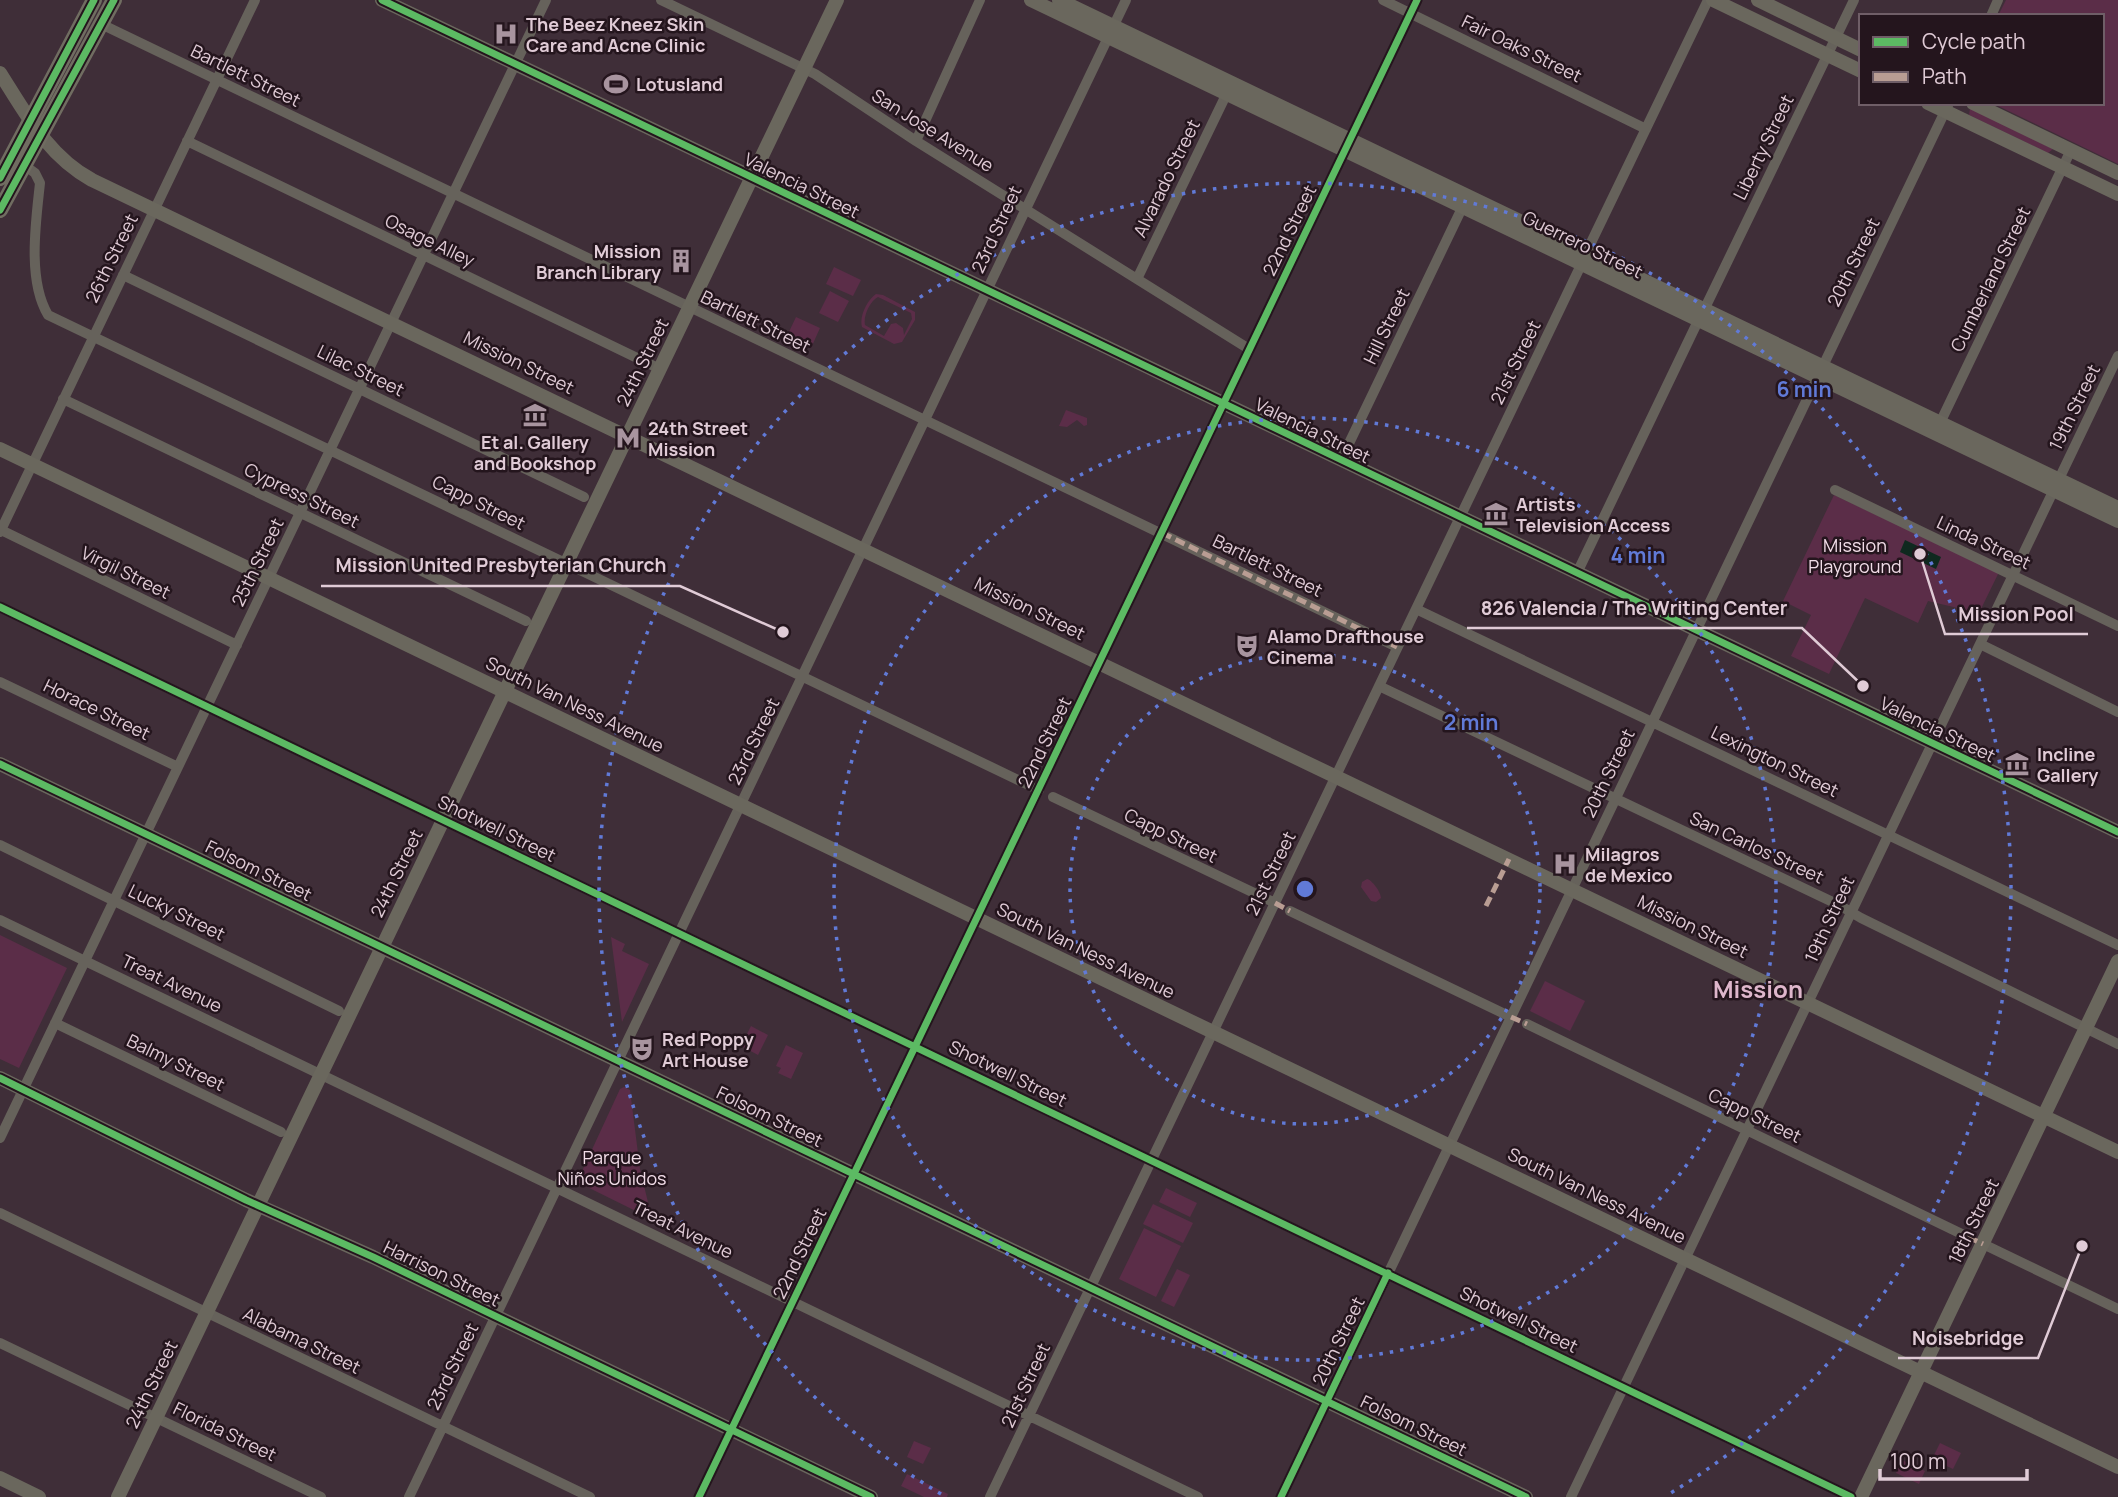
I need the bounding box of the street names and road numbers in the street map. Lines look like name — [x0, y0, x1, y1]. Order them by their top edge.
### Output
street label: Fair Oaks Street — [1458, 9, 1586, 87]
street label: Bartlett Street — [187, 38, 305, 112]
street label: San Jose Avenue — [867, 83, 999, 177]
street label: Liberty Street — [1727, 91, 1799, 203]
street label: Alvarado Street — [1127, 115, 1205, 241]
street label: Valencia Street — [740, 147, 864, 223]
street label: 23rd Street — [965, 181, 1027, 277]
street label: 22nd Street — [1257, 181, 1321, 279]
street label: Cumberland Street — [1944, 203, 2036, 355]
street label: Guerrero Street — [1519, 205, 1647, 283]
street label: Osage Alley — [381, 208, 479, 272]
street label: 26th Street — [79, 210, 143, 306]
street label: 20th Street — [1821, 214, 1885, 310]
street label: Bartlett Street — [697, 284, 815, 358]
street label: Hill Street — [1357, 284, 1415, 368]
street label: 24th Street — [610, 314, 674, 410]
street label: 21st Street — [1484, 316, 1546, 408]
street label: Mission Street — [460, 325, 578, 399]
street label: Lilac Street — [313, 339, 409, 401]
street label: 19th Street — [2043, 360, 2105, 454]
street label: Valencia Street — [1251, 392, 1375, 468]
street label: Cypress Street — [240, 457, 364, 533]
street label: Capp Street — [428, 469, 530, 535]
street label: Linda Street — [1933, 510, 2035, 574]
street label: 25th Street — [225, 514, 289, 610]
street label: Bartlett Street — [1209, 528, 1327, 602]
street label: Virgil Street — [77, 540, 175, 604]
street label: Mission Street — [971, 571, 1089, 645]
street label: South Van Ness Avenue — [482, 650, 668, 758]
street label: Horace Street — [40, 673, 154, 745]
street label: Valencia Street — [1876, 691, 2000, 767]
street label: 22nd Street — [1012, 693, 1076, 791]
street label: 23rd Street — [722, 694, 784, 788]
street label: Lexington Street — [1707, 720, 1843, 802]
street label: 20th Street — [1576, 725, 1640, 821]
street label: Shotwell Street — [434, 789, 560, 867]
street label: Capp Street — [1120, 802, 1222, 868]
street label: San Carlos Street — [1686, 805, 1828, 889]
street label: 24th Street — [364, 825, 428, 921]
street label: 21st Street — [1239, 827, 1301, 919]
street label: Folsom Street — [202, 834, 316, 906]
street label: 19th Street — [1799, 872, 1859, 966]
street label: Lucky Street — [125, 878, 229, 946]
street label: Mission Street — [1634, 889, 1752, 963]
street label: South Van Ness Avenue — [993, 896, 1179, 1004]
street label: Treat Avenue — [118, 948, 226, 1018]
street label: Balmy Street — [123, 1028, 229, 1096]
street label: Shotwell Street — [945, 1034, 1071, 1112]
street label: Folsom Street — [713, 1080, 827, 1152]
street label: Capp Street — [1704, 1082, 1806, 1148]
street label: South Van Ness Avenue — [1504, 1141, 1690, 1249]
street label: 18th Street — [1942, 1174, 2004, 1268]
street label: Treat Avenue — [629, 1194, 737, 1264]
street label: 22nd Street — [767, 1204, 831, 1302]
street label: Harrison Street — [380, 1234, 504, 1312]
street label: Shotwell Street — [1456, 1280, 1582, 1358]
street label: 20th Street — [1306, 1293, 1370, 1389]
street label: Alabama Street — [239, 1301, 365, 1379]
street label: 23rd Street — [421, 1319, 483, 1413]
street label: 24th Street — [119, 1336, 183, 1432]
street label: 21st Street — [995, 1339, 1055, 1431]
street label: Folsom Street — [1357, 1389, 1471, 1461]
street label: Florida Street — [170, 1396, 280, 1466]

